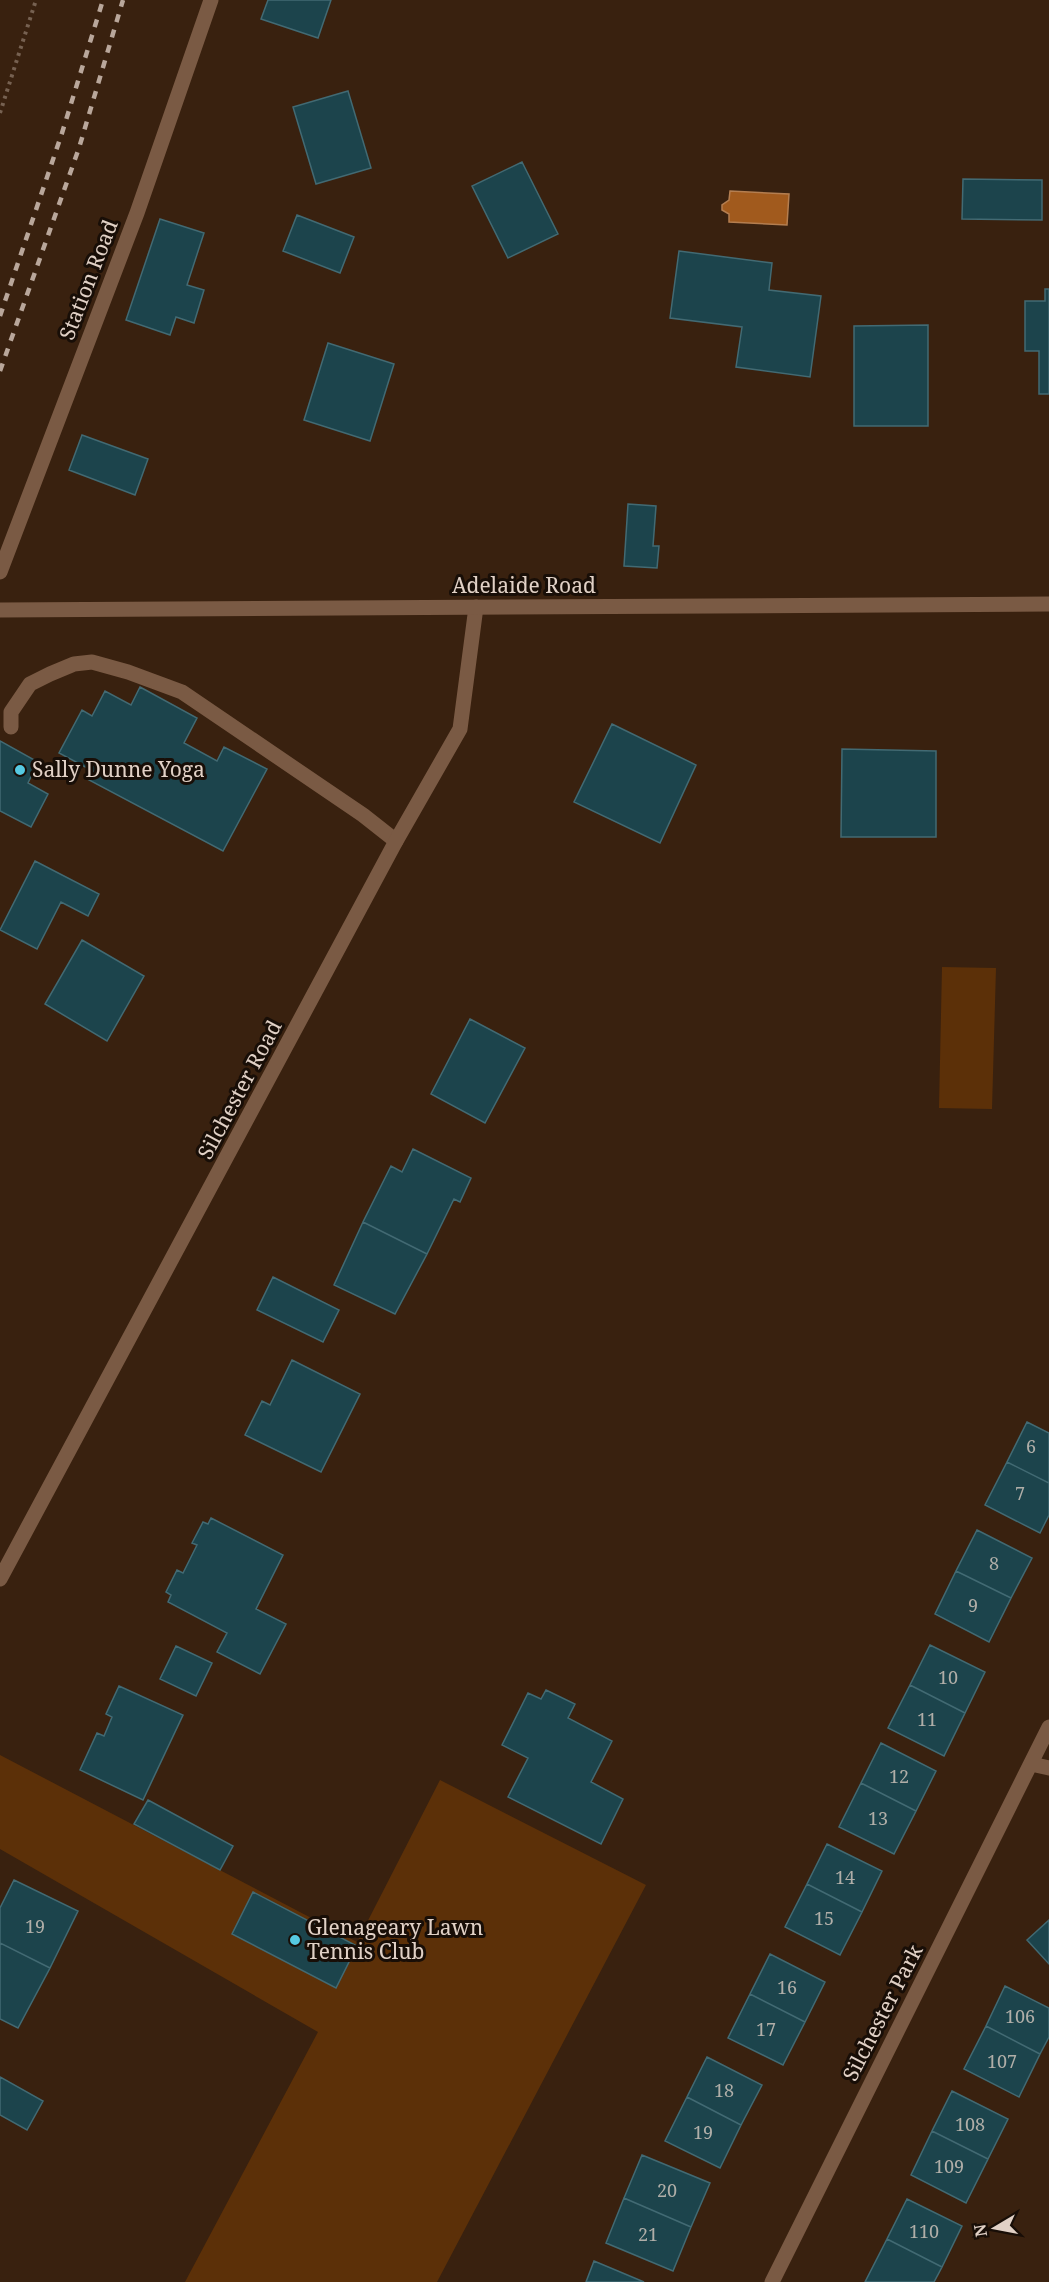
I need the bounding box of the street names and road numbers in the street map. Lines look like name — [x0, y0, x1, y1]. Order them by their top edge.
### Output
street label: Station Road — [52, 215, 124, 344]
street label: Adelaide Road — [452, 571, 596, 599]
street label: Silchester Road — [191, 1015, 288, 1164]
street label: Silchester Park — [836, 1939, 929, 2086]

